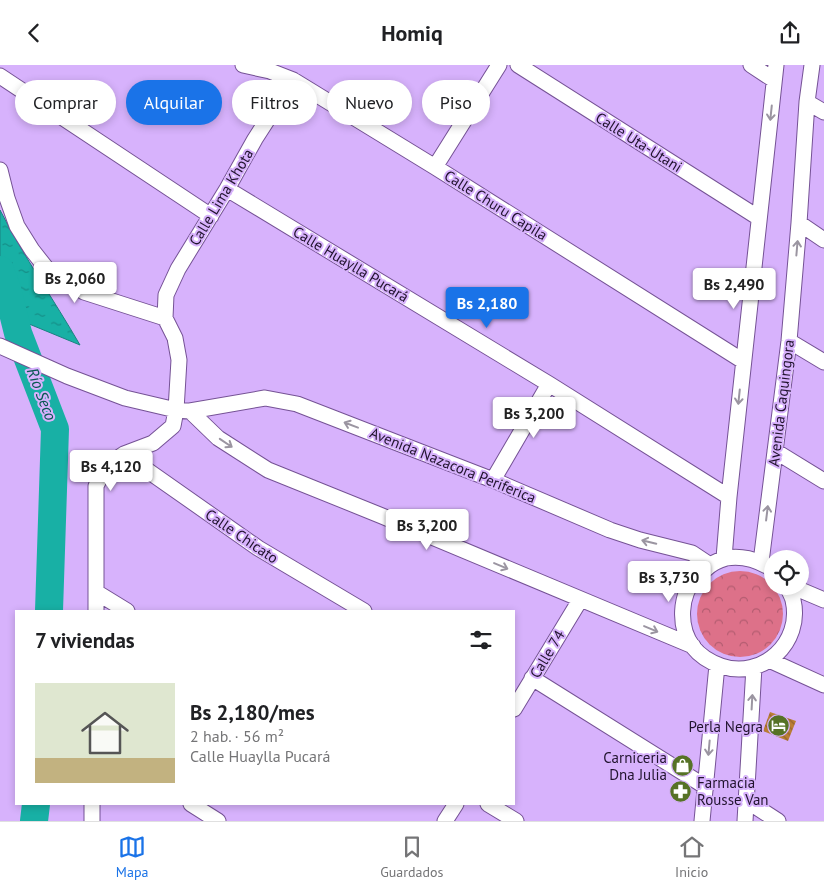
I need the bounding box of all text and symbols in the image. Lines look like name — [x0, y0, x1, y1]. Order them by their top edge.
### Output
icon: back — [20, 19, 48, 47]
text: Homiq — [381, 19, 443, 47]
icon: share — [776, 19, 804, 47]
chip: Comprar — [15, 80, 116, 125]
chip: Alquilar — [126, 80, 222, 125]
chip: Filtros — [232, 80, 317, 125]
chip: Nuevo — [327, 80, 412, 125]
chip: Piso — [422, 80, 490, 125]
one-way arrow — [766, 105, 776, 121]
street label: Calle Uta-Utani — [592, 108, 686, 176]
street label: Calle Lima Khota — [185, 145, 257, 249]
street label: Calle Churu Capila — [441, 166, 551, 244]
street label: Calle Huaylla Pucará — [290, 222, 412, 306]
one-way arrow — [792, 240, 802, 256]
pin: Bs 2,060 — [23, 261, 127, 304]
pin: Bs 2,490 — [682, 267, 786, 310]
text: Bs 2,060 — [45, 268, 105, 288]
text: Bs 2,490 — [704, 274, 764, 294]
pin: Bs 2,180 — [435, 287, 539, 329]
text: Bs 2,180 — [457, 293, 517, 313]
street label: Avenida Caquingora — [764, 339, 798, 467]
water label: Río Seco — [23, 365, 61, 423]
one-way arrow — [734, 388, 744, 404]
pin: Bs 3,200 — [482, 397, 586, 439]
text: Bs 3,200 — [504, 403, 564, 423]
one-way arrow — [344, 420, 359, 429]
street label: Avenida Nazacora Periferica — [367, 423, 539, 507]
one-way arrow — [219, 438, 233, 448]
pin: Bs 4,120 — [59, 449, 163, 492]
text: Bs 4,120 — [81, 456, 141, 476]
street label: Calle Chicato — [202, 505, 282, 567]
one-way arrow — [762, 506, 772, 522]
pin: Bs 3,200 — [375, 509, 479, 551]
text: Bs 3,200 — [397, 515, 457, 535]
one-way arrow — [641, 537, 657, 546]
map controls — [764, 550, 809, 595]
button: locate — [764, 550, 809, 595]
pin: Bs 3,730 — [617, 561, 721, 603]
one-way arrow — [493, 562, 508, 572]
text: Bs 3,730 — [639, 567, 699, 587]
one-way arrow — [643, 625, 658, 635]
icon: filters — [467, 626, 495, 654]
text: 7 viviendas — [35, 627, 135, 654]
street label: Calle 74 — [525, 627, 569, 681]
one-way arrow — [748, 695, 757, 711]
text: Bs 2,180/mes — [190, 699, 315, 726]
icon: home — [75, 703, 135, 763]
hotel icon: Perla Negra — [767, 714, 791, 738]
place label: Perla Negra — [688, 717, 763, 736]
text: 2 hab. · 56 m² — [190, 726, 284, 746]
one-way arrow — [705, 740, 714, 756]
text: Calle Huaylla Pucará — [190, 746, 330, 766]
place label: Carniceria Dna Julia — [603, 748, 667, 784]
shop icon: Carniceria Dna Julia — [671, 754, 695, 778]
place label: Farmacia Rousse Van — [697, 773, 769, 809]
pharmacy icon: Farmacia Rousse Van — [669, 779, 693, 803]
tab: Mapa — [116, 833, 148, 881]
tab: Guardados — [380, 833, 443, 881]
tab: Inicio — [675, 833, 708, 881]

